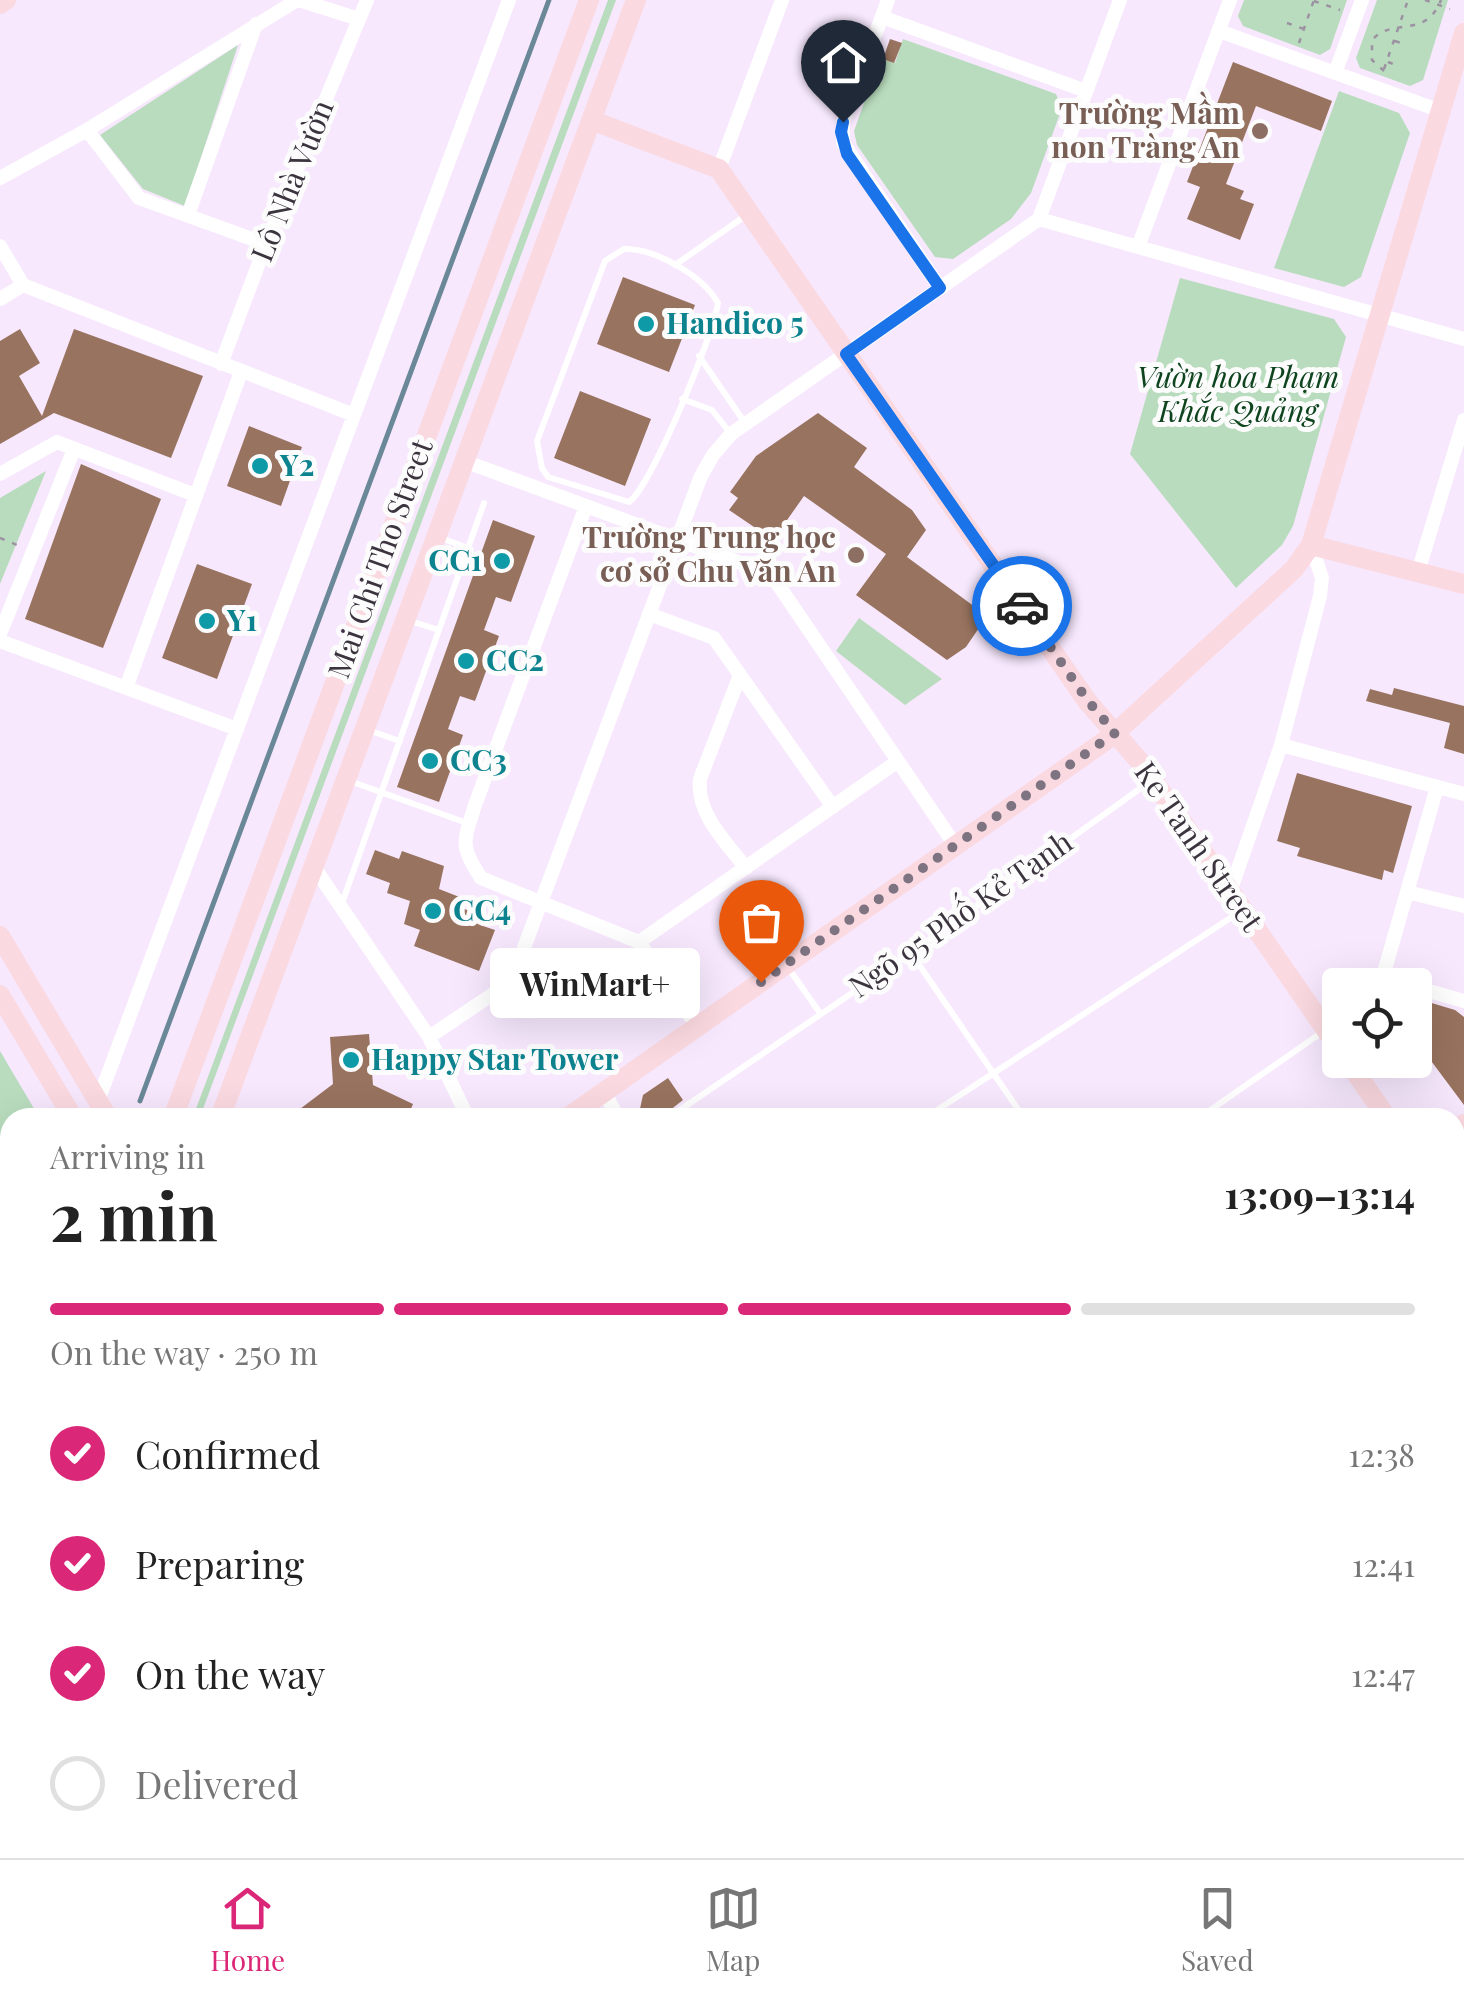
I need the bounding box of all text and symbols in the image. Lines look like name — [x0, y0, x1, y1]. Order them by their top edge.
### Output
pin — [801, 20, 886, 123]
icon: home — [816, 35, 871, 90]
place label: Trường Mầm non Tràng An — [1051, 91, 1241, 166]
street label: Lô Nhà Vườn — [241, 93, 342, 267]
marker: Trường Mầm non Tràng An — [1249, 120, 1271, 142]
place label: Handico 5 — [666, 302, 804, 342]
marker: Handico 5 — [635, 313, 657, 335]
park label: Vườn hoa Phạm Khắc Quảng — [1137, 356, 1339, 430]
street label: Mai Chi Tho Street — [317, 433, 441, 683]
place label: Y2 — [279, 444, 314, 484]
marker: Y2 — [249, 455, 271, 477]
place label: Trường Trung học cơ sở Chu Văn An — [582, 516, 837, 590]
place label: CC1 — [428, 539, 482, 579]
marker: Trường Trung học cơ sở Chu Văn An — [845, 544, 867, 566]
marker: CC1 — [491, 550, 513, 572]
courier — [972, 556, 1072, 656]
icon: car — [995, 579, 1050, 634]
place label: Y1 — [226, 599, 257, 639]
marker: Y1 — [196, 610, 218, 632]
place label: CC2 — [486, 639, 544, 679]
marker: CC2 — [455, 650, 477, 672]
place label: CC3 — [450, 739, 507, 779]
marker: CC3 — [419, 750, 441, 772]
street label: Ke Tanh Street — [1126, 753, 1273, 939]
street label: Ngõ 95 Phố Kẻ Tạnh — [840, 820, 1080, 1005]
pin — [719, 880, 804, 983]
place label: CC4 — [453, 889, 511, 929]
icon: bag — [734, 895, 789, 950]
marker: CC4 — [422, 900, 444, 922]
callout: WinMart+ — [491, 947, 701, 1017]
text: WinMart+ — [520, 961, 670, 1004]
map controls — [1322, 968, 1432, 1078]
button: locate — [1322, 968, 1432, 1078]
place label: Happy Star Tower — [371, 1038, 618, 1078]
marker: Happy Star Tower — [340, 1049, 362, 1071]
text: Arriving in — [50, 1134, 205, 1177]
text: 13:09–13:14 — [1225, 1168, 1415, 1219]
text: 2 min — [50, 1171, 218, 1257]
text: On the way · 250 m — [50, 1330, 318, 1373]
icon: check — [50, 1426, 105, 1481]
text: Confirmed — [135, 1428, 320, 1479]
text: 12:38 — [1348, 1432, 1415, 1475]
icon: check — [50, 1536, 105, 1591]
text: Preparing — [135, 1538, 304, 1589]
text: 12:41 — [1352, 1542, 1415, 1585]
icon: check — [50, 1646, 105, 1701]
text: On the way — [135, 1648, 325, 1699]
text: 12:47 — [1351, 1652, 1415, 1695]
text: Delivered — [135, 1758, 299, 1809]
tab: Home — [210, 1881, 285, 1978]
tab: Map — [706, 1881, 761, 1978]
tab: Saved — [1181, 1881, 1254, 1978]

